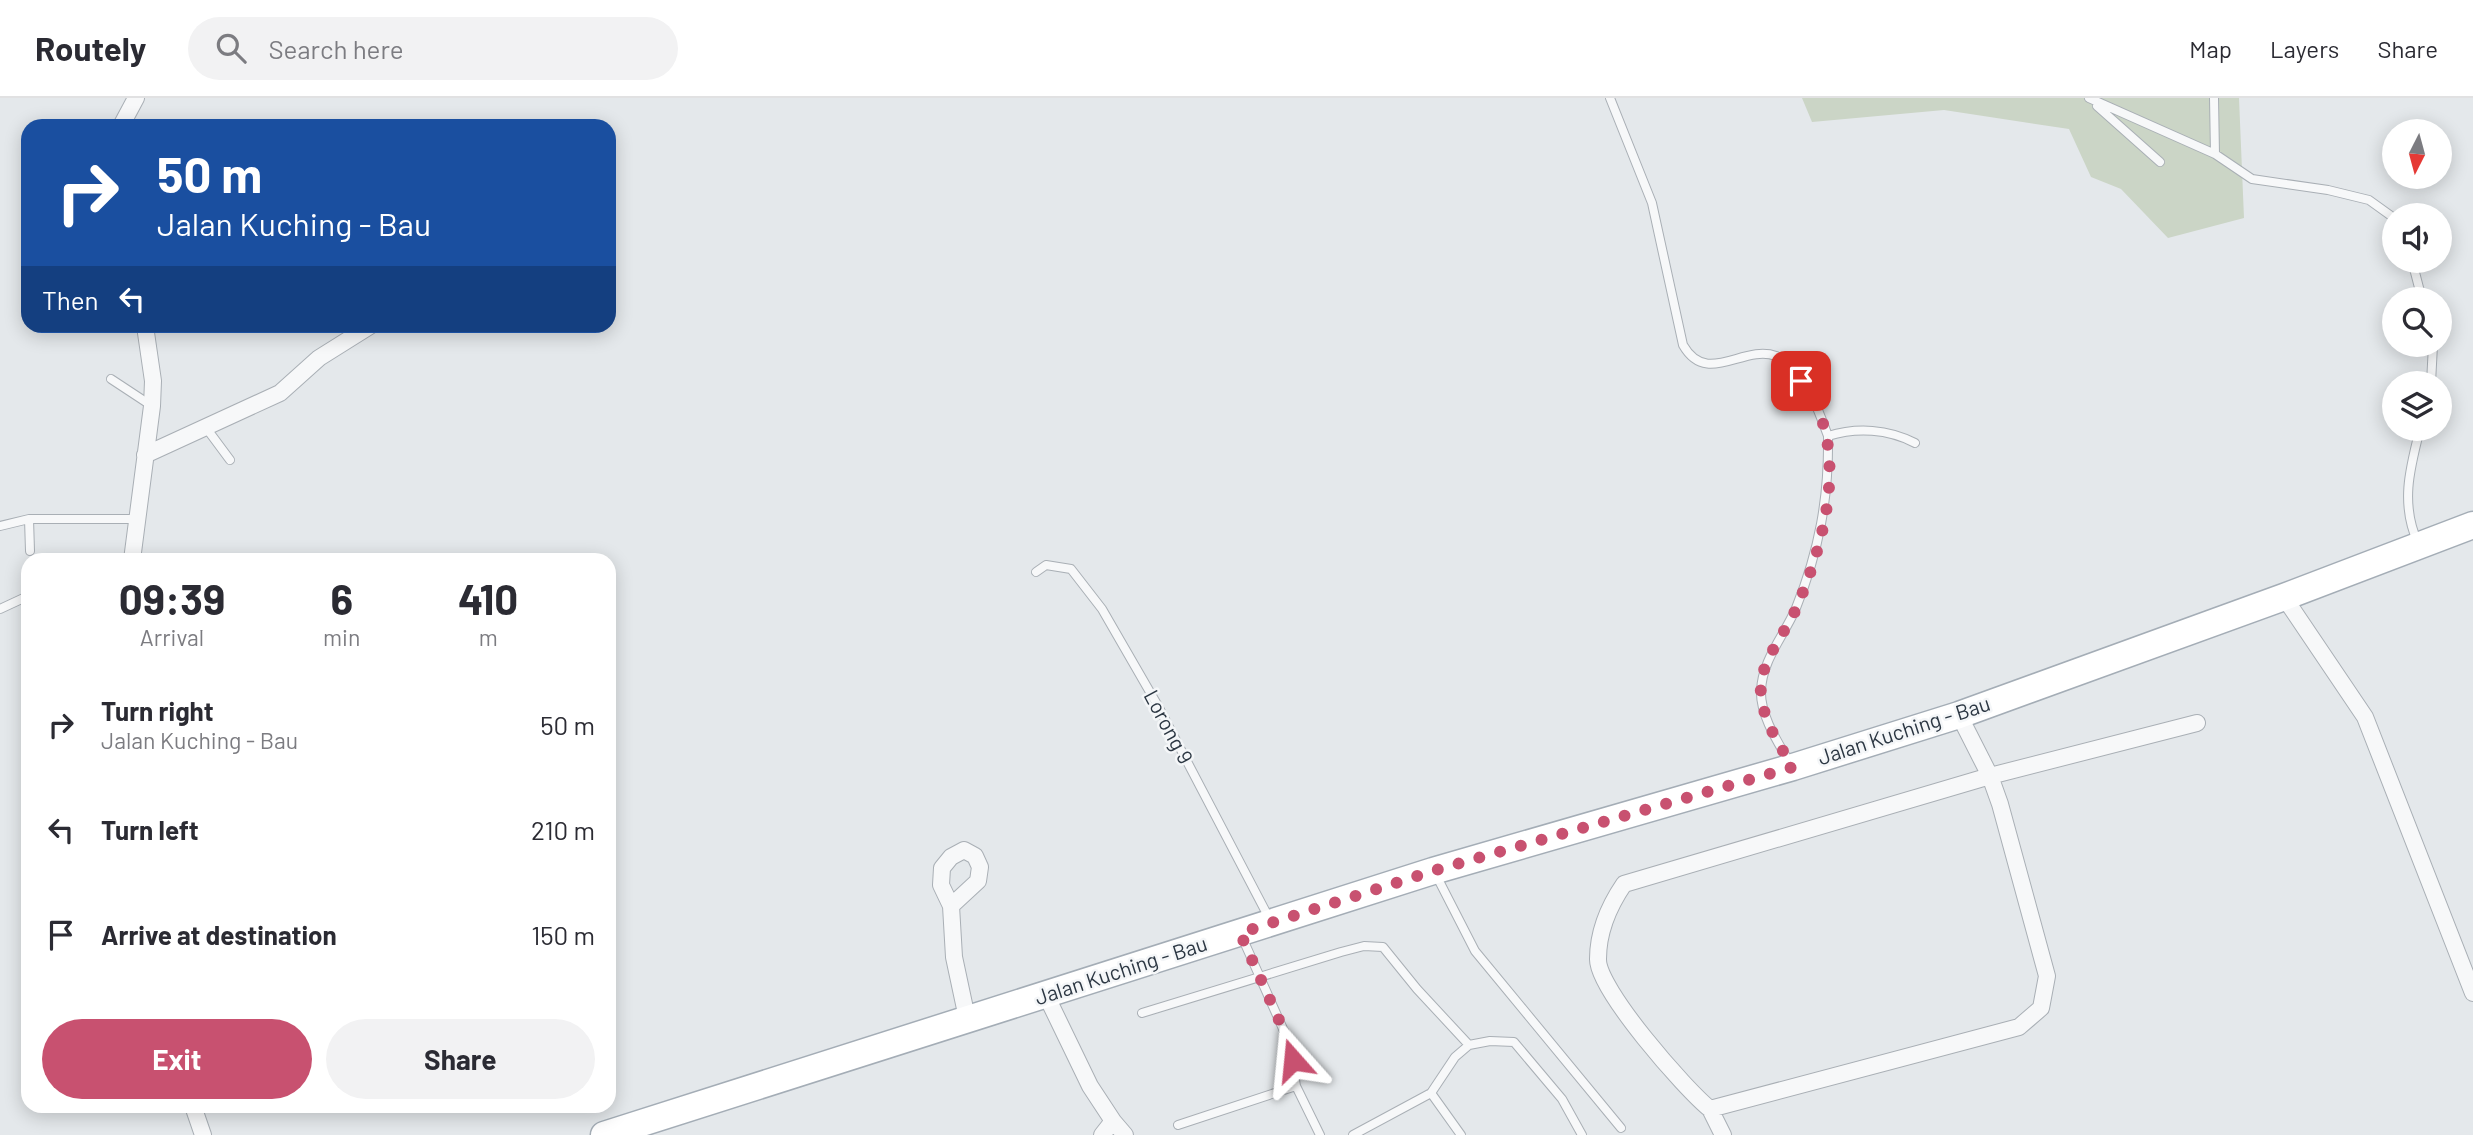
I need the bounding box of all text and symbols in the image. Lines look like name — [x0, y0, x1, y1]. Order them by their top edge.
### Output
search box — [188, 17, 678, 80]
text: Routely — [35, 28, 146, 68]
icon: search — [212, 29, 250, 67]
text: Search here — [268, 33, 404, 64]
text: Map — [2189, 34, 2232, 63]
text: Layers — [2270, 34, 2339, 63]
text: Share — [2377, 34, 2438, 63]
north arrow — [2382, 119, 2452, 189]
map controls — [2382, 119, 2452, 441]
text: 50 m — [157, 144, 262, 203]
icon: right — [42, 147, 133, 238]
button: sound — [2382, 203, 2452, 273]
text: Jalan Kuching - Bau — [157, 204, 431, 242]
icon: left — [113, 280, 151, 318]
text: Then — [42, 284, 99, 315]
button: search — [2382, 287, 2452, 357]
pin — [1771, 351, 1831, 411]
icon: arrive — [1782, 362, 1820, 400]
button: layers — [2382, 371, 2452, 441]
text: 09:39 — [119, 573, 225, 623]
text: 6 — [330, 573, 353, 623]
text: 410 — [458, 573, 518, 623]
text: Arrival — [140, 623, 204, 651]
text: min — [323, 623, 360, 651]
text: m — [479, 623, 498, 651]
street label: Lorong 9 — [1139, 685, 1199, 768]
street label: Jalan Kuching - Bau — [1814, 690, 1993, 769]
text: Turn right — [101, 695, 214, 726]
icon: right — [42, 706, 80, 744]
text: 50 m — [540, 709, 595, 740]
text: Jalan Kuching - Bau — [101, 726, 298, 754]
icon: left — [42, 811, 80, 849]
text: Turn left — [101, 814, 199, 845]
text: 210 m — [531, 814, 595, 845]
icon: arrive — [42, 916, 80, 954]
text: Arrive at destination — [101, 919, 337, 950]
text: 150 m — [531, 919, 595, 950]
street label: Jalan Kuching - Bau — [1031, 930, 1210, 1009]
button: Exit — [42, 1019, 312, 1099]
button: Share — [326, 1019, 595, 1099]
position arrow — [1256, 1023, 1330, 1097]

